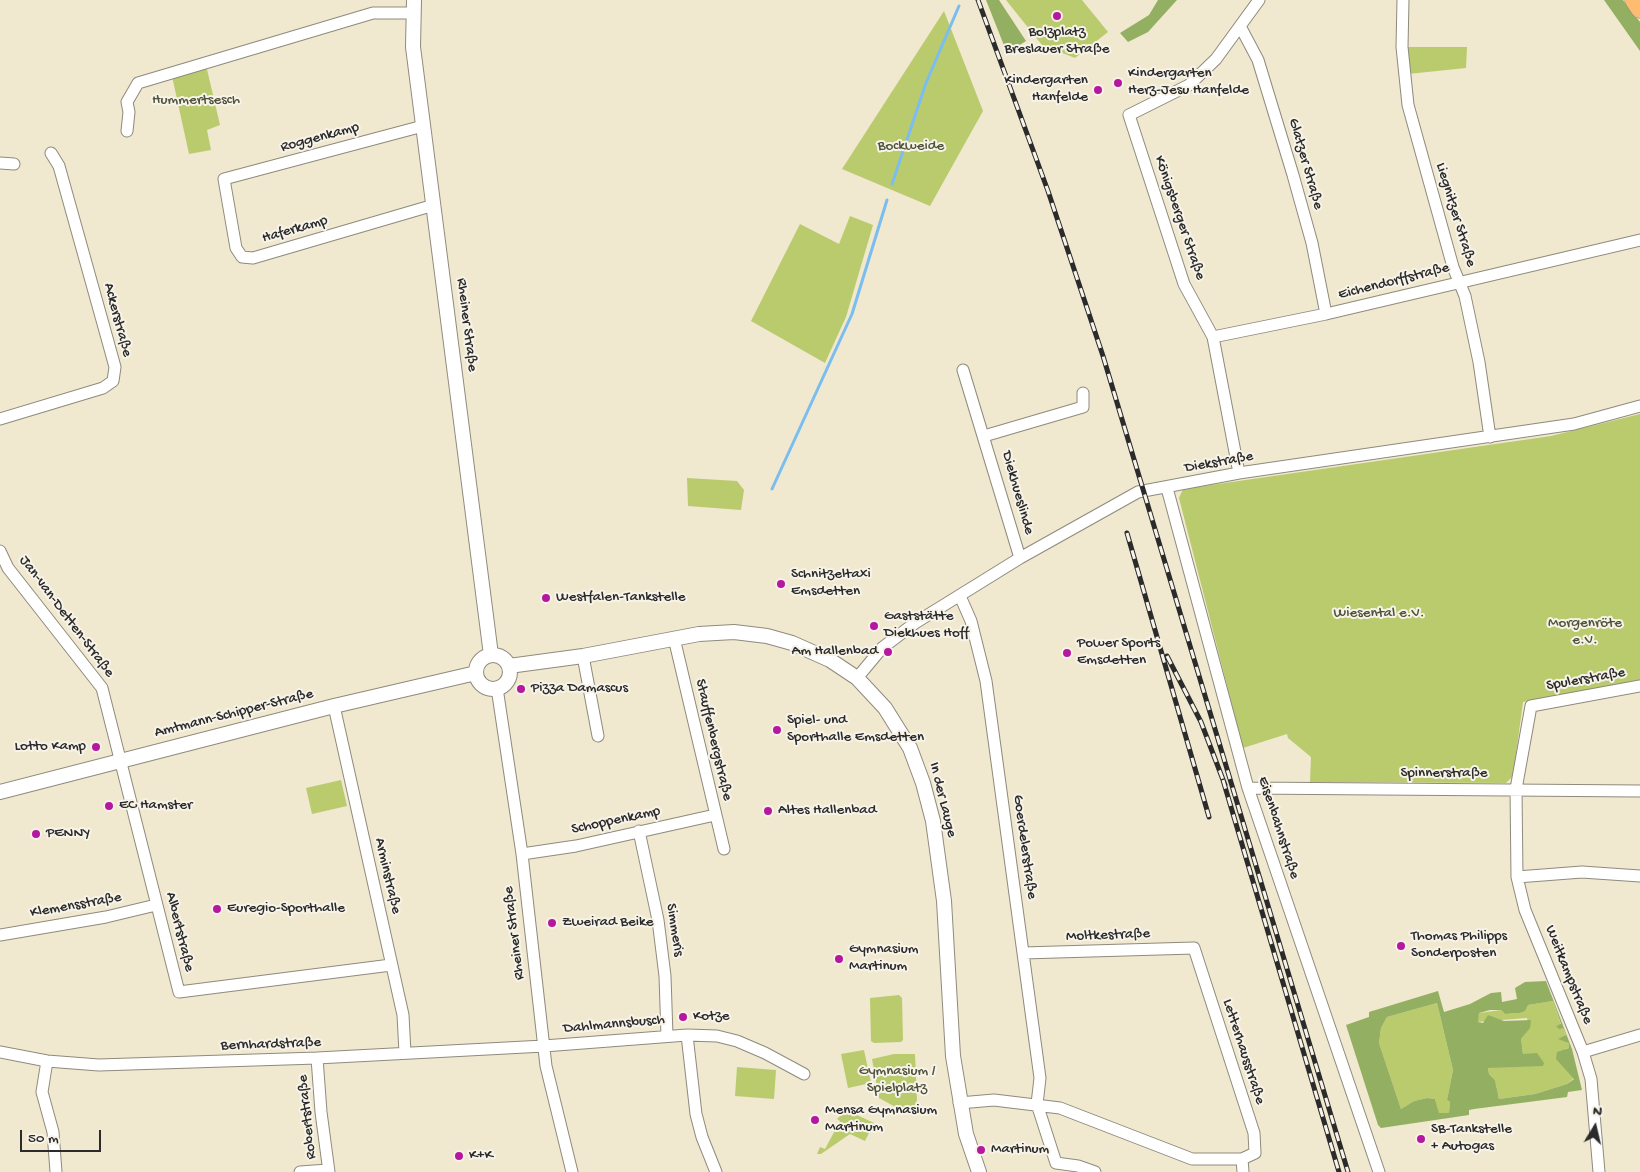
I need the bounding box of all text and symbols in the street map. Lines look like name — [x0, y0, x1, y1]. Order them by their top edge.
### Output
marker: Bolzplatz Breslauer Straße — [1051, 10, 1063, 22]
place label: Bolzplatz Breslauer Straße — [1004, 24, 1110, 59]
place label: Kindergarten Herz-Jesu Hanfelde — [1128, 65, 1249, 100]
place label: Kindergarten Hanfelde — [1004, 72, 1088, 107]
marker: Kindergarten Herz-Jesu Hanfelde — [1112, 77, 1124, 89]
marker: Kindergarten Hanfelde — [1092, 84, 1104, 96]
park label: Hummertsesch — [152, 92, 240, 110]
street label: Glatzer Straße — [1283, 116, 1327, 212]
street label: Roggenkamp — [279, 119, 361, 157]
park label: Bockweide — [878, 138, 944, 156]
street label: Königsberger Straße — [1149, 154, 1209, 282]
street label: Liegnitzer Straße — [1431, 161, 1479, 269]
street label: Haferkamp — [260, 212, 330, 248]
street label: Eichendorffstraße — [1337, 259, 1451, 305]
street label: Rheiner Straße — [451, 277, 481, 373]
street label: Ackerstraße — [98, 281, 136, 359]
street label: Diekstraße — [1183, 448, 1255, 478]
street label: Diekhueslinde — [996, 449, 1038, 537]
street label: Jan-van-Detten-Straße — [14, 553, 118, 681]
place label: Schnitzeltaxi Emsdetten — [791, 566, 871, 601]
marker: Schnitzeltaxi Emsdetten — [775, 578, 787, 590]
place label: Westfalen-Tankstelle — [556, 589, 686, 607]
marker: Westfalen-Tankstelle — [540, 592, 552, 604]
park label: Wiesental e.V. — [1334, 605, 1424, 623]
place label: Gaststätte Diekhues Hoff — [884, 608, 969, 643]
park label: Morgenröte e.V. — [1548, 615, 1622, 650]
marker: Gaststätte Diekhues Hoff — [868, 620, 880, 632]
place label: Power Sports Emsdetten — [1077, 635, 1160, 670]
place label: Am Hallenbad — [792, 643, 878, 661]
marker: Am Hallenbad — [882, 646, 894, 658]
marker: Power Sports Emsdetten — [1061, 647, 1073, 659]
street label: Spulerstraße — [1545, 664, 1627, 696]
street label: Stauffenbergstraße — [690, 677, 736, 803]
place label: Pizza Damascus — [531, 680, 628, 698]
marker: Pizza Damascus — [515, 683, 527, 695]
street label: Amtmann-Schipper-Straße — [153, 686, 315, 742]
place label: Spiel- und Sporthalle Emsdetten — [787, 712, 924, 747]
marker: Spiel- und Sporthalle Emsdetten — [771, 724, 783, 736]
place label: Lotto Kamp — [15, 738, 86, 756]
marker: Lotto Kamp — [90, 741, 102, 753]
street label: In der Lauge — [924, 761, 960, 839]
street label: Spinnerstraße — [1400, 765, 1488, 783]
street label: Eisenbahnstraße — [1253, 775, 1303, 881]
street label: Goerdelerstraße — [1008, 794, 1040, 900]
place label: EC Hamster — [119, 797, 192, 815]
marker: EC Hamster — [103, 800, 115, 812]
place label: Altes Hallenbad — [778, 802, 876, 820]
street label: Schoppenkamp — [570, 803, 662, 839]
marker: Altes Hallenbad — [762, 805, 774, 817]
place label: PENNY — [46, 825, 90, 843]
marker: PENNY — [30, 828, 42, 840]
street label: Arminstraße — [370, 836, 404, 916]
street label: Rheiner Straße — [500, 885, 530, 981]
street label: Klemensstraße — [29, 889, 123, 923]
street label: Albertstraße — [160, 890, 198, 974]
place label: Euregio-Sporthalle — [227, 900, 345, 918]
street label: Simmeris — [661, 902, 687, 958]
marker: Euregio-Sporthalle — [211, 903, 223, 915]
place label: Zweirad Beike — [562, 914, 653, 932]
marker: Zweirad Beike — [546, 917, 558, 929]
street label: Weitkampstraße — [1540, 923, 1596, 1027]
street label: Moltkestraße — [1066, 926, 1150, 946]
place label: Thomas Philipps Sonderposten — [1411, 928, 1507, 963]
marker: Thomas Philipps Sonderposten — [1395, 940, 1407, 952]
place label: Gymnasium Martinum — [849, 941, 918, 976]
marker: Gymnasium Martinum — [833, 953, 845, 965]
street label: Letterhausstraße — [1218, 997, 1268, 1107]
place label: Kotze — [693, 1008, 730, 1026]
marker: Kotze — [677, 1011, 689, 1023]
street label: Dahlmannsbusch — [562, 1012, 666, 1038]
street label: Bernhardstraße — [220, 1034, 322, 1056]
park label: Gymnasium / Spielplatz — [859, 1063, 935, 1098]
street label: Robertstraße — [295, 1074, 321, 1160]
place label: Mensa Gymnasium Martinum — [825, 1102, 937, 1137]
north arrow — [1570, 1102, 1620, 1152]
text: N — [1592, 1103, 1603, 1121]
marker: Mensa Gymnasium Martinum — [809, 1114, 821, 1126]
scale bar — [22, 1120, 104, 1152]
place label: SB-Tankstelle + Autogas — [1431, 1121, 1512, 1156]
text: 50 m — [28, 1130, 59, 1148]
marker: SB-Tankstelle + Autogas — [1415, 1133, 1427, 1145]
place label: Martinum — [991, 1141, 1049, 1159]
marker: Martinum — [975, 1144, 987, 1156]
place label: K+K — [469, 1147, 493, 1165]
marker: K+K — [453, 1150, 465, 1162]

